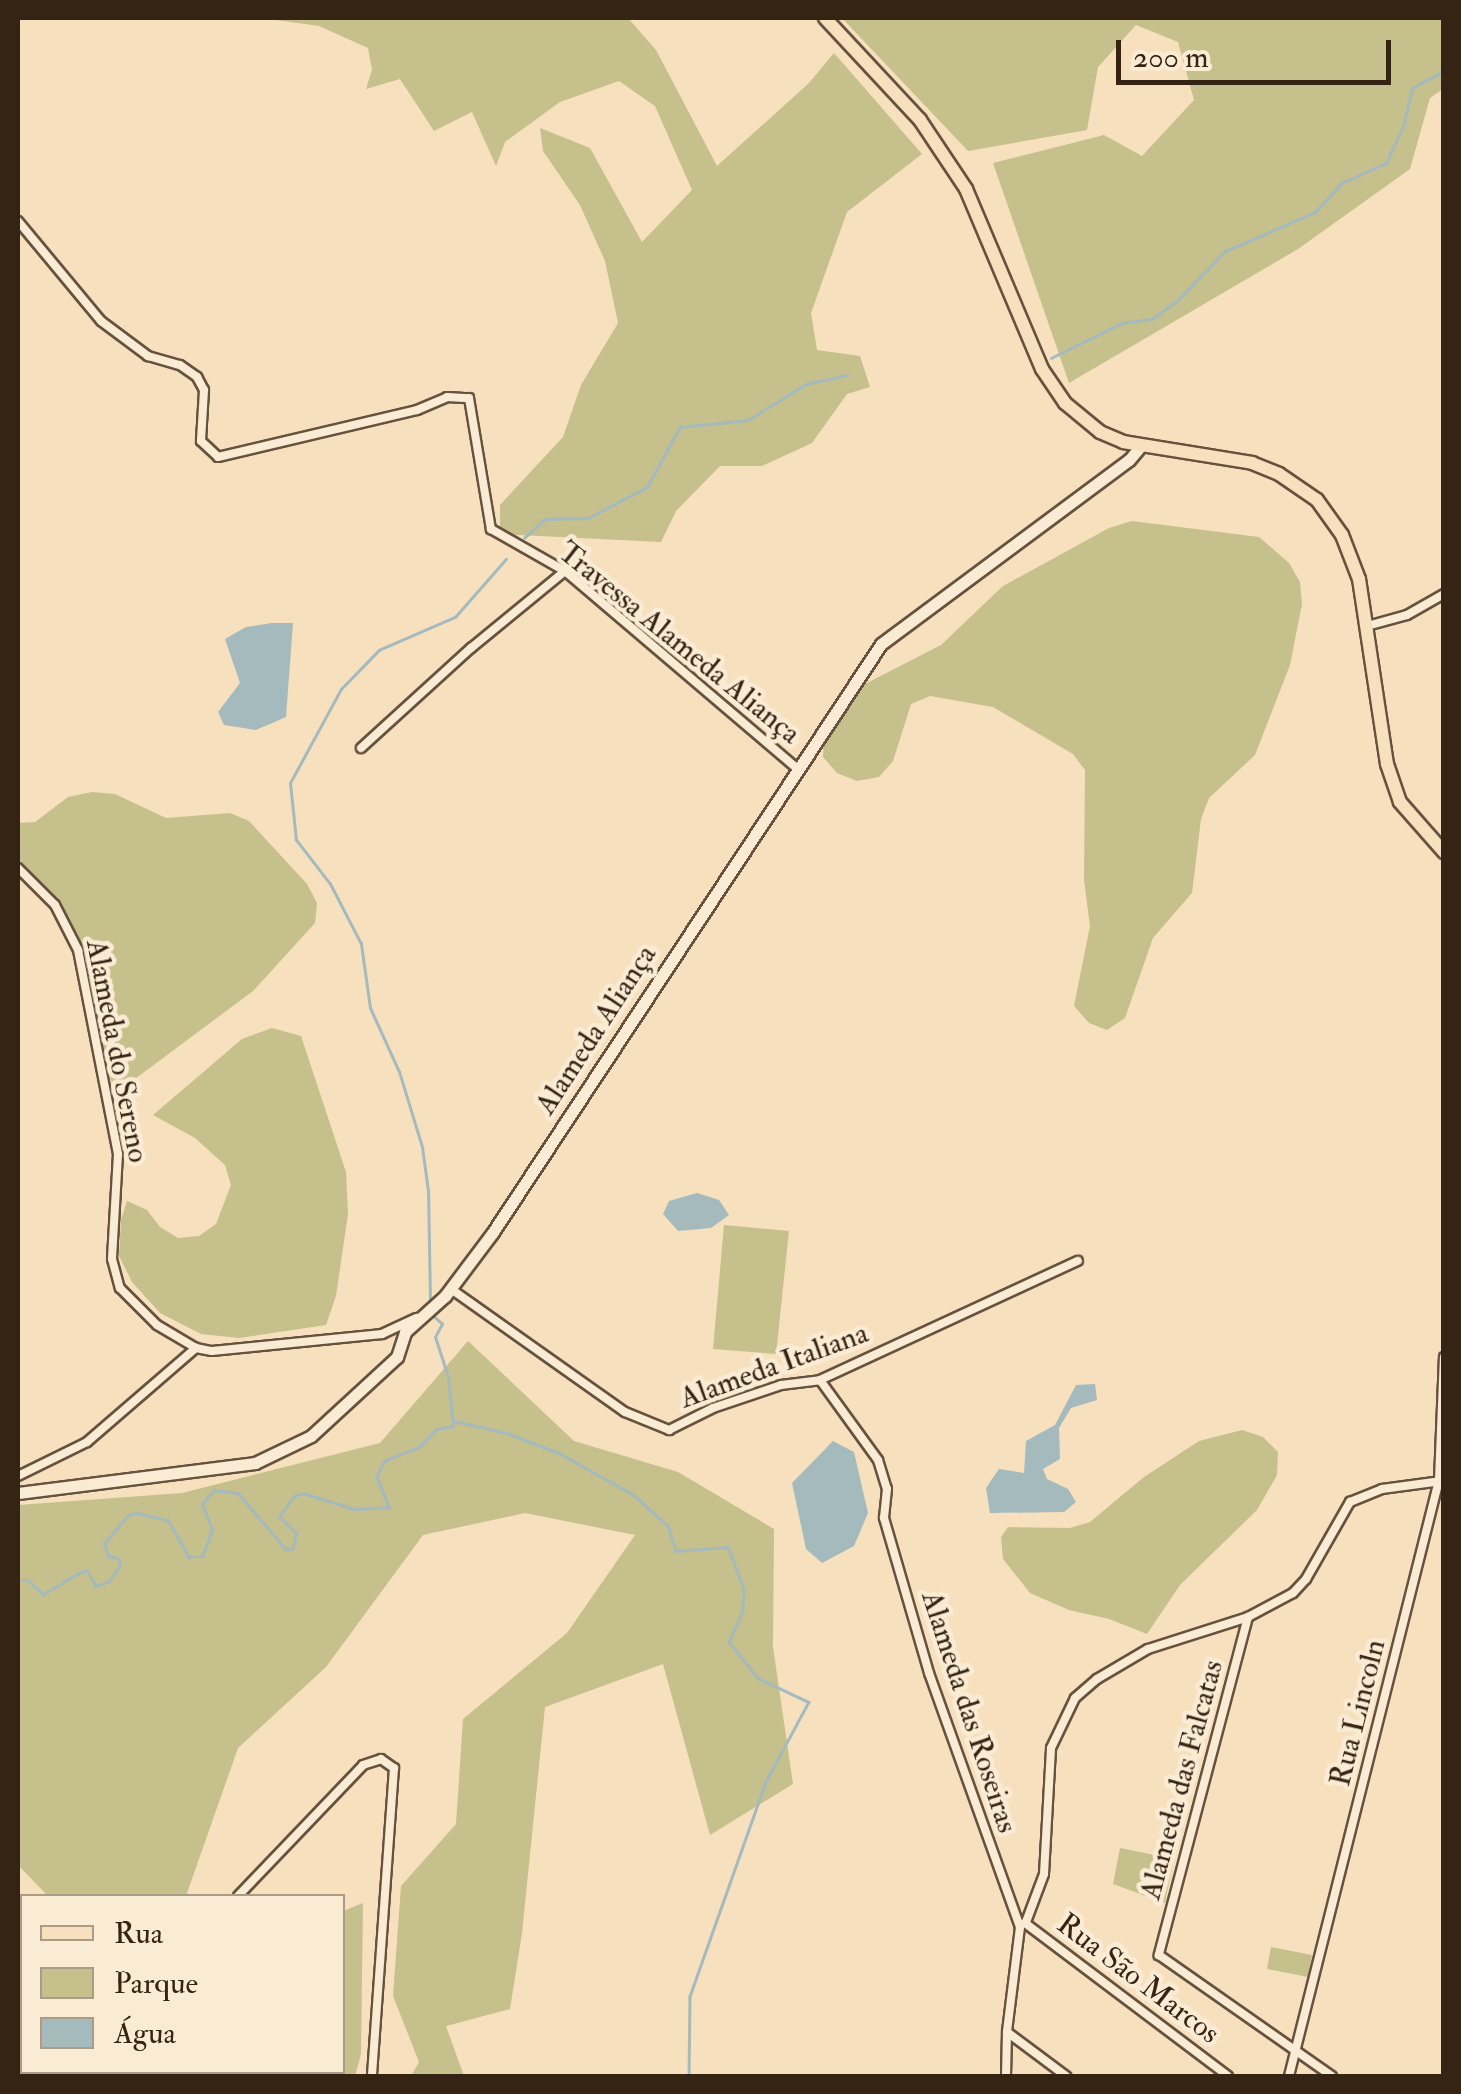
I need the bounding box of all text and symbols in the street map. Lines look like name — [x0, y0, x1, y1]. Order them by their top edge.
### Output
scale bar — [1121, 20, 1396, 82]
text: 200 m — [1133, 39, 1209, 76]
street label: Travessa Alameda Aliança — [550, 534, 808, 752]
street label: Alameda do Sereno — [78, 936, 156, 1166]
street label: Alameda Aliança — [528, 938, 664, 1122]
street label: Alameda Italiana — [675, 1315, 873, 1417]
street label: Alameda das Roseiras — [913, 1587, 1025, 1837]
street label: Rua Lincoln — [1322, 1636, 1394, 1790]
street label: Alameda das Falcatas — [1133, 1656, 1231, 1904]
legend — [20, 1894, 345, 2074]
street label: Rua São Marcos — [1050, 1906, 1226, 2052]
text: Rua — [114, 1915, 163, 1952]
text: Parque — [114, 1965, 198, 2002]
text: Água — [114, 2015, 176, 2052]

